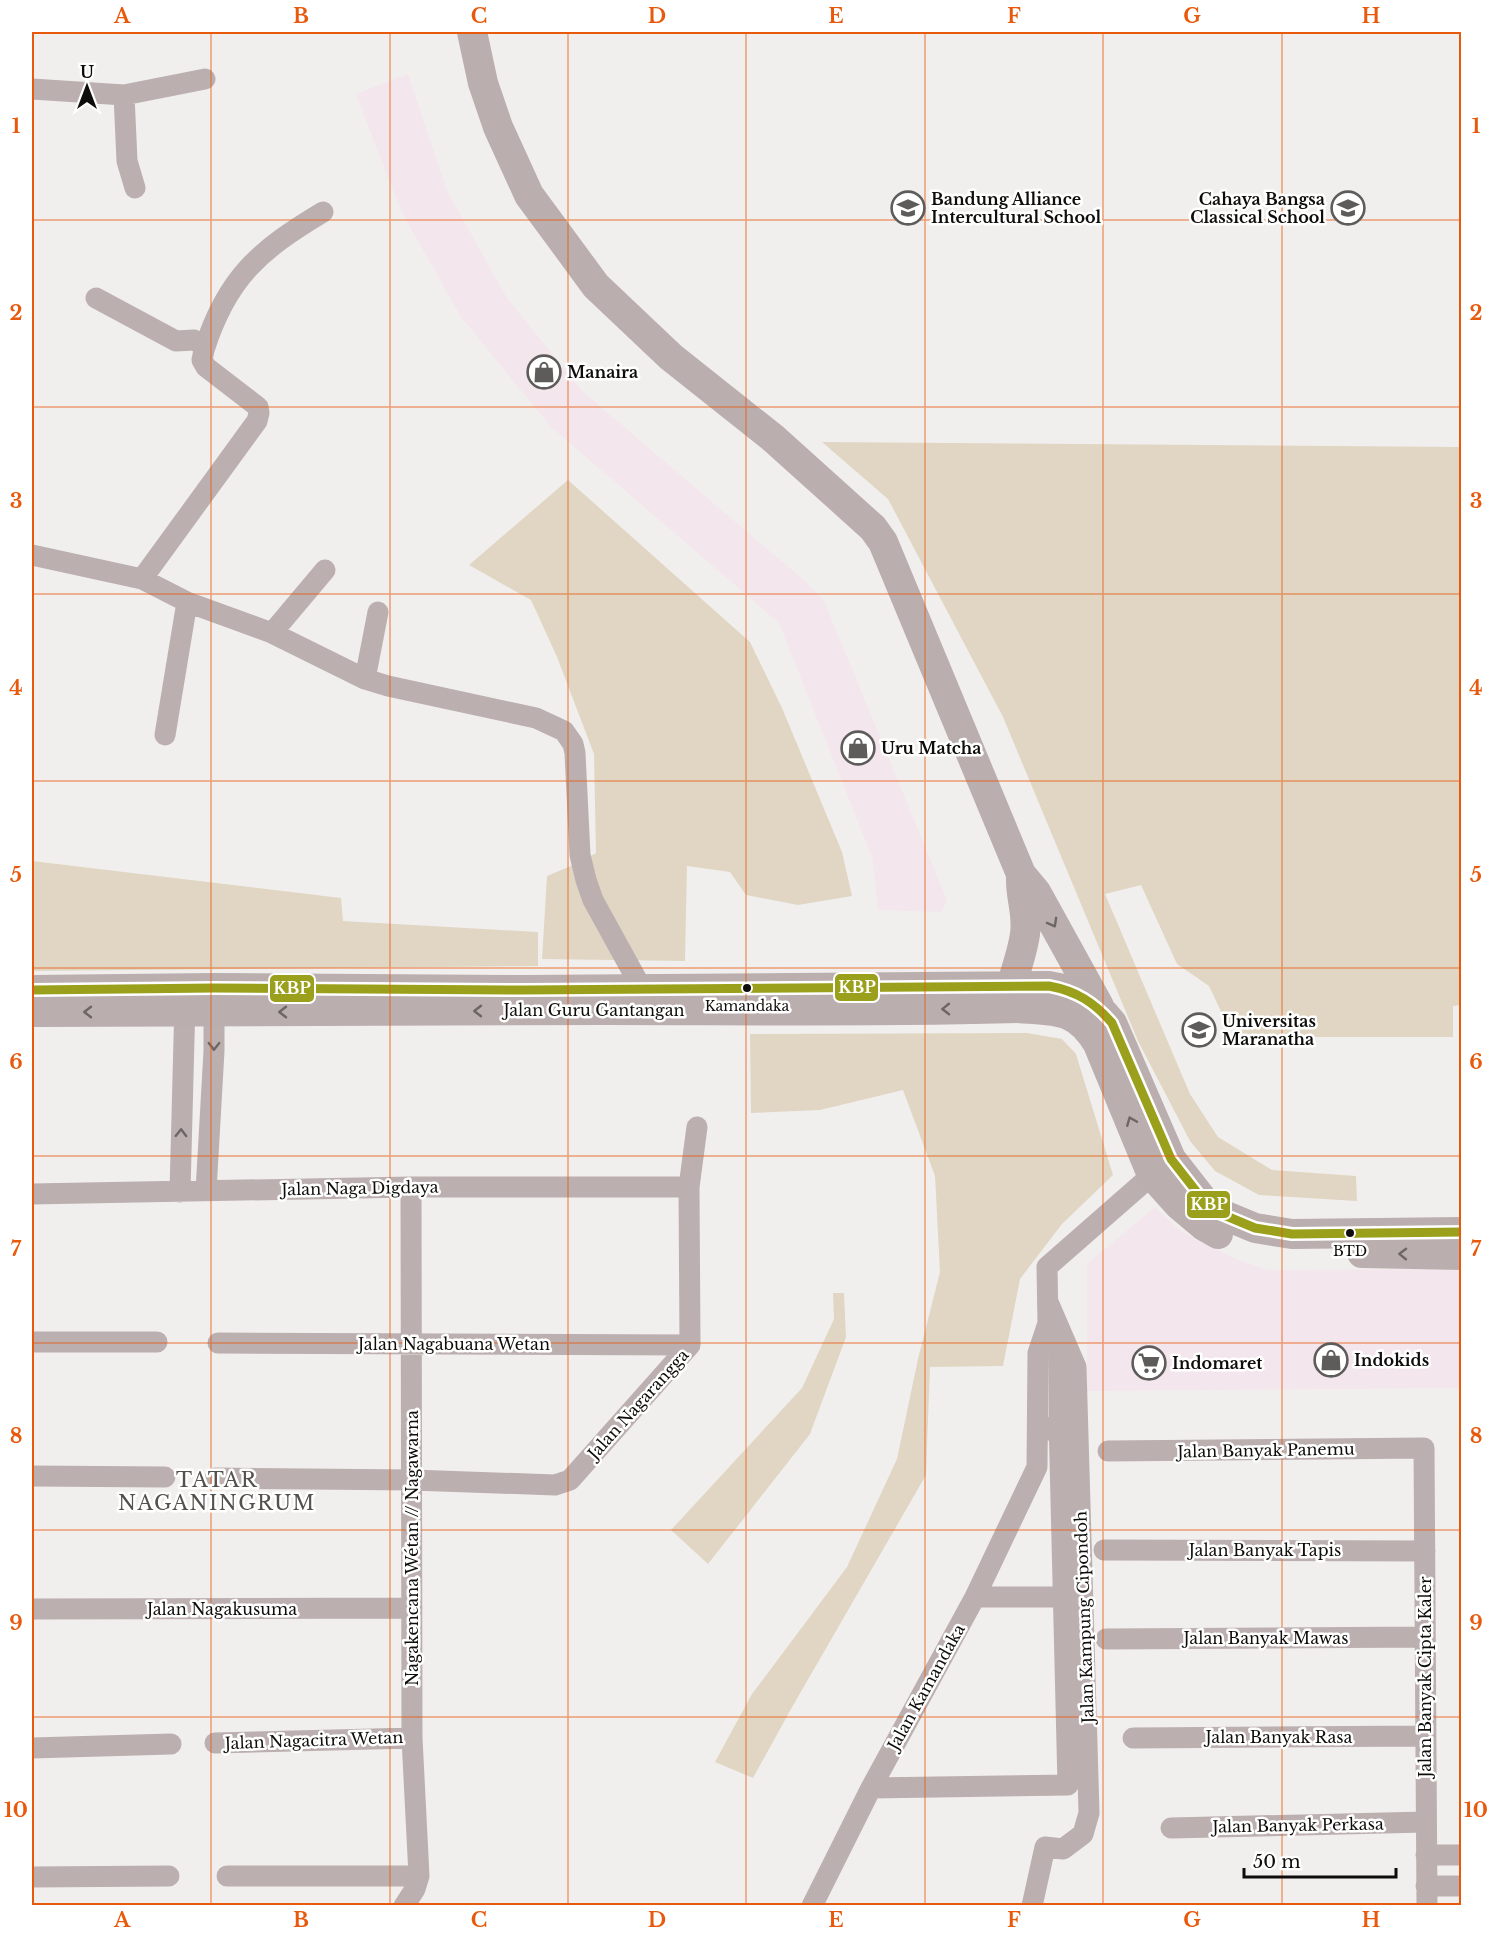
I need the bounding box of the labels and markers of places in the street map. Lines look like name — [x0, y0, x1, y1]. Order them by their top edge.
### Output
place label: Bandung Alliance Intercultural School — [931, 189, 1102, 227]
place label: Cahaya Bangsa Classical School — [1190, 189, 1325, 227]
school or university icon: Bandung Alliance Intercultural School — [890, 190, 926, 226]
school or university icon: Cahaya Bangsa Classical School — [1330, 190, 1366, 226]
shop icon: Manaira — [526, 354, 562, 390]
place label: Manaira — [567, 362, 638, 382]
shop icon: Uru Matcha — [840, 730, 876, 766]
place label: Uru Matcha — [881, 738, 981, 758]
marker: Kamandaka — [741, 982, 753, 994]
place label: Kamandaka — [705, 997, 790, 1015]
place label: Universitas Maranatha — [1222, 1011, 1316, 1049]
school or university icon: Universitas Maranatha — [1181, 1012, 1217, 1048]
marker: BTD — [1344, 1227, 1356, 1239]
place label: BTD — [1333, 1242, 1367, 1260]
shop icon: Indokids — [1313, 1342, 1349, 1378]
supermarket icon: Indomaret — [1131, 1345, 1167, 1381]
place label: Indokids — [1354, 1350, 1429, 1370]
place label: Indomaret — [1172, 1353, 1263, 1373]

